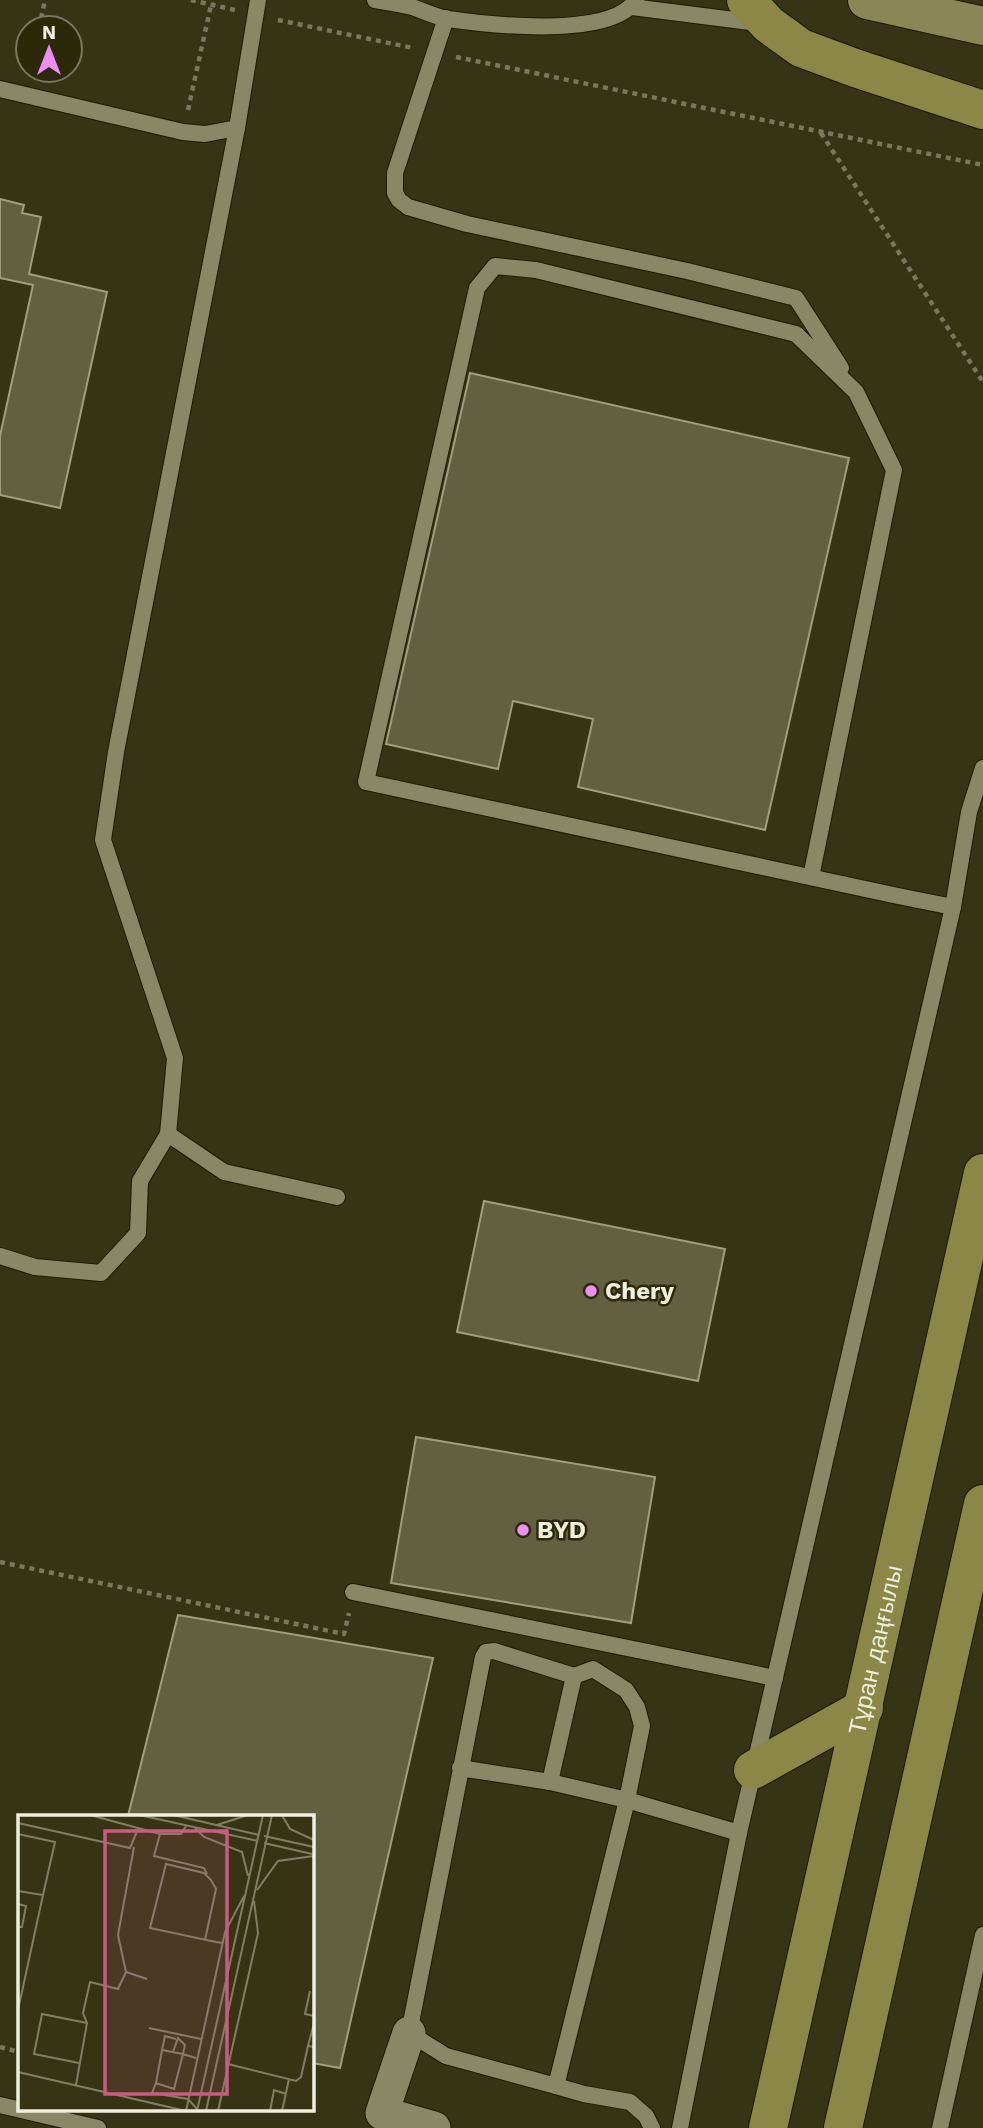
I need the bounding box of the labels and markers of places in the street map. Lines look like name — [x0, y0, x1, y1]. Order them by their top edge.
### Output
place label: Chery — [605, 1277, 674, 1305]
marker: Chery — [583, 1283, 599, 1299]
place label: BYD — [537, 1516, 586, 1544]
marker: BYD — [515, 1522, 531, 1538]

